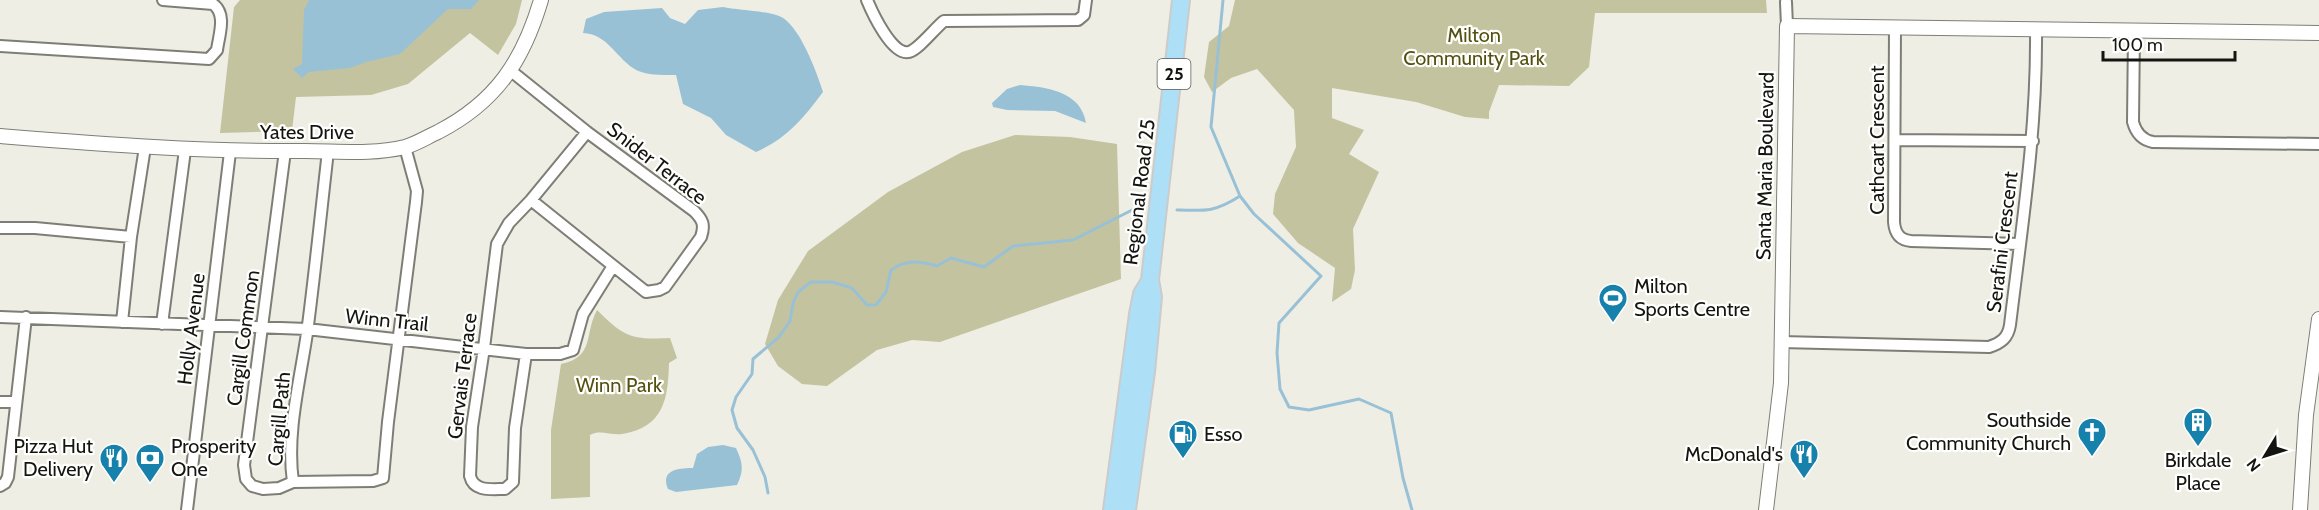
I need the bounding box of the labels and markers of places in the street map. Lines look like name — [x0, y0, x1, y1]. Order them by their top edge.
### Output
place label: Milton Sports Centre — [1634, 274, 1750, 321]
sports icon: Milton Sports Centre — [1597, 282, 1629, 324]
building icon: Birkdale Place — [2182, 406, 2214, 448]
place label: Southside Community Church — [1906, 408, 2071, 455]
church icon: Southside Community Church — [2076, 416, 2108, 458]
fuel station icon: Esso — [1167, 418, 1199, 460]
place label: Esso — [1204, 422, 1243, 446]
place label: Pizza Hut Delivery — [13, 434, 93, 481]
place label: Prosperity One — [171, 434, 256, 481]
restaurant icon: McDonald's — [1788, 438, 1820, 480]
restaurant icon: Pizza Hut Delivery — [98, 442, 130, 484]
bank icon: Prosperity One — [134, 442, 166, 484]
place label: McDonald's — [1685, 442, 1783, 466]
place label: Birkdale Place — [2165, 448, 2231, 495]

